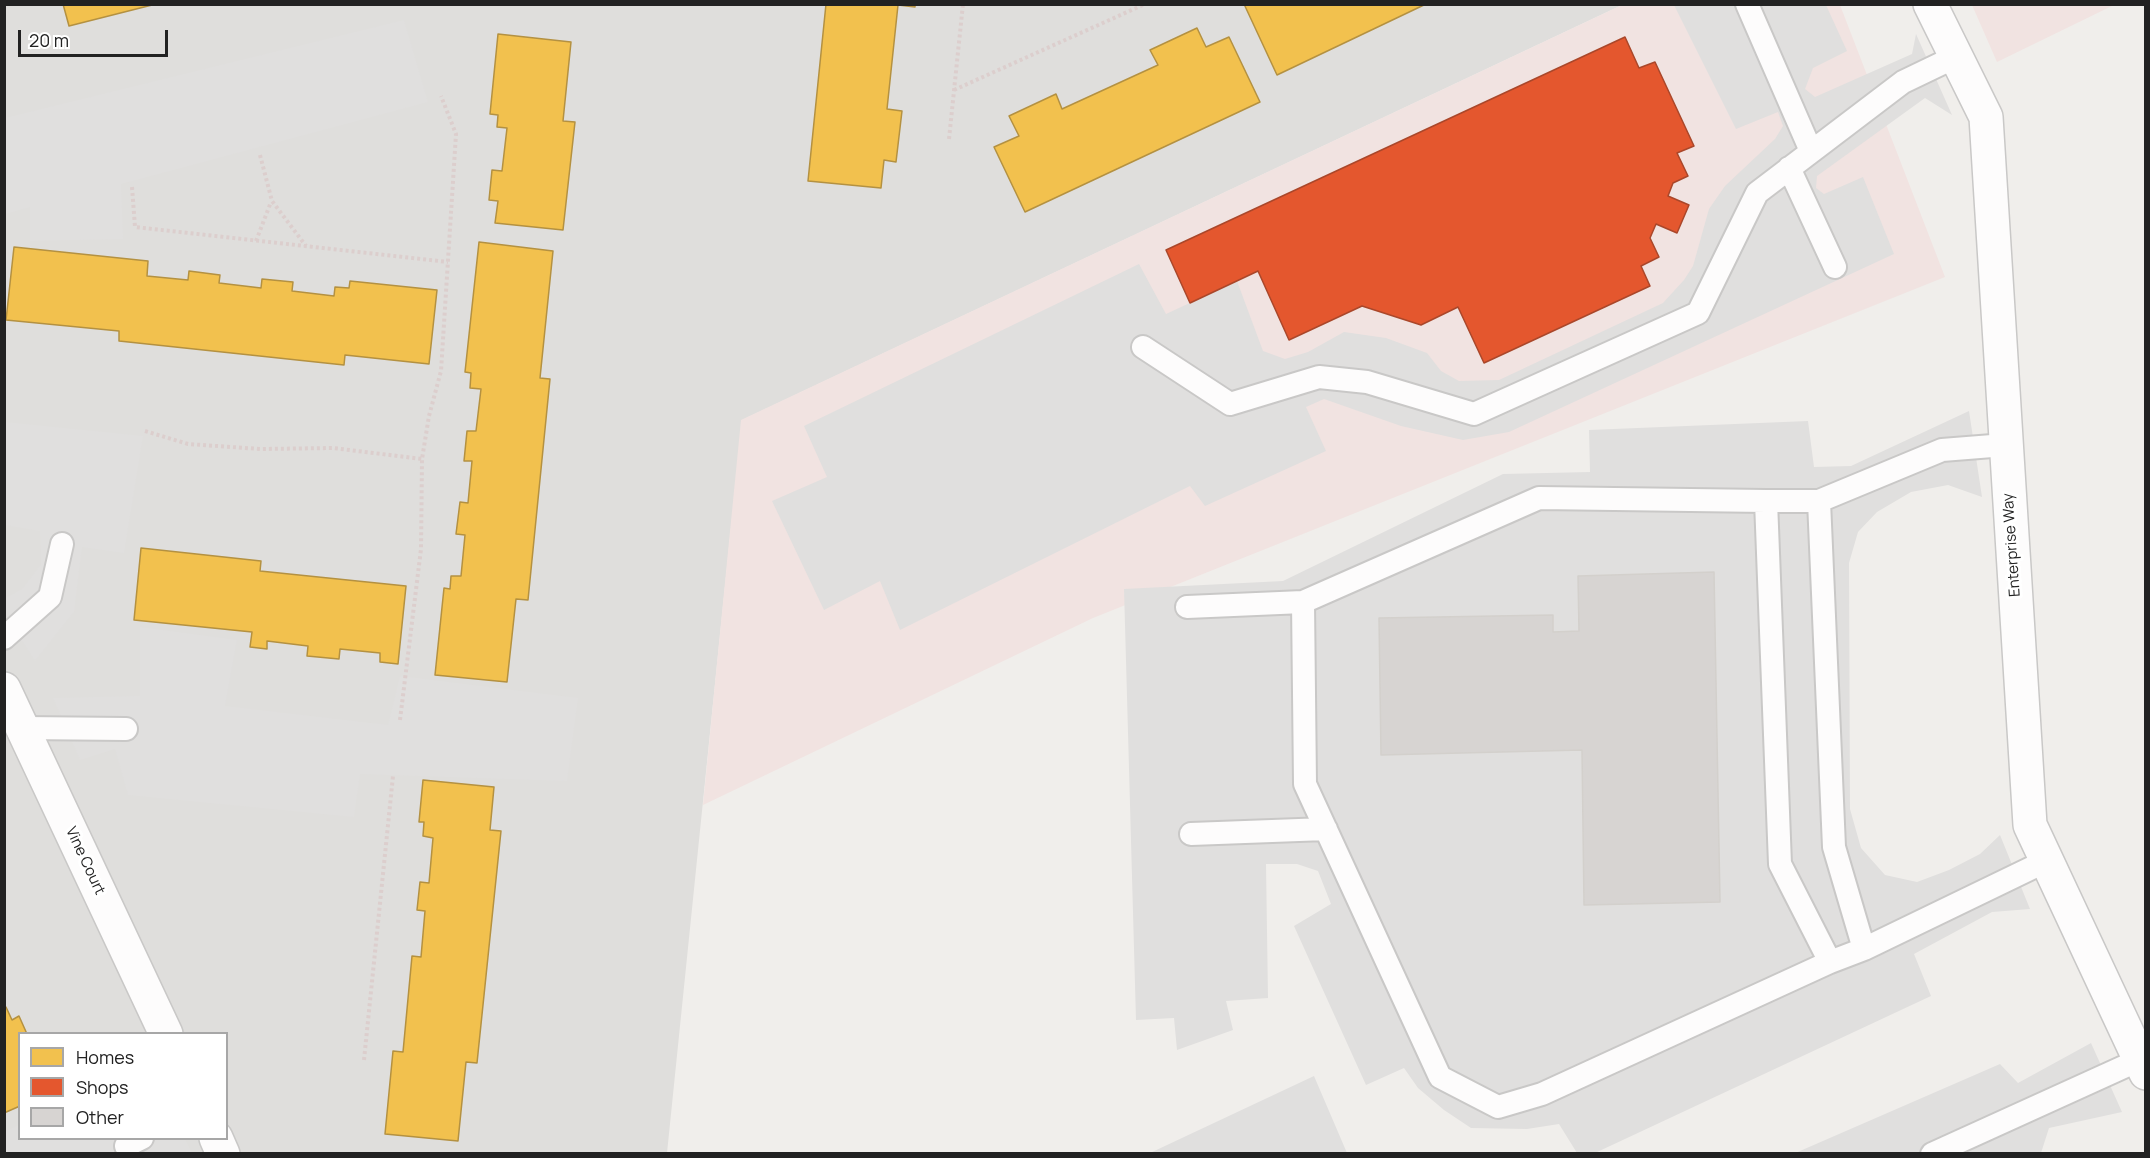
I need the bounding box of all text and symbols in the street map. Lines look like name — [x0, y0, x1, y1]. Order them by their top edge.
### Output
scale bar — [21, 18, 171, 56]
text: 20 m — [29, 28, 69, 52]
street label: Enterprise Way — [1999, 493, 2025, 597]
street label: Vine Court — [61, 824, 109, 898]
legend — [18, 1032, 228, 1140]
text: Homes — [76, 1045, 134, 1069]
text: Shops — [76, 1075, 128, 1099]
text: Other — [76, 1105, 124, 1129]

